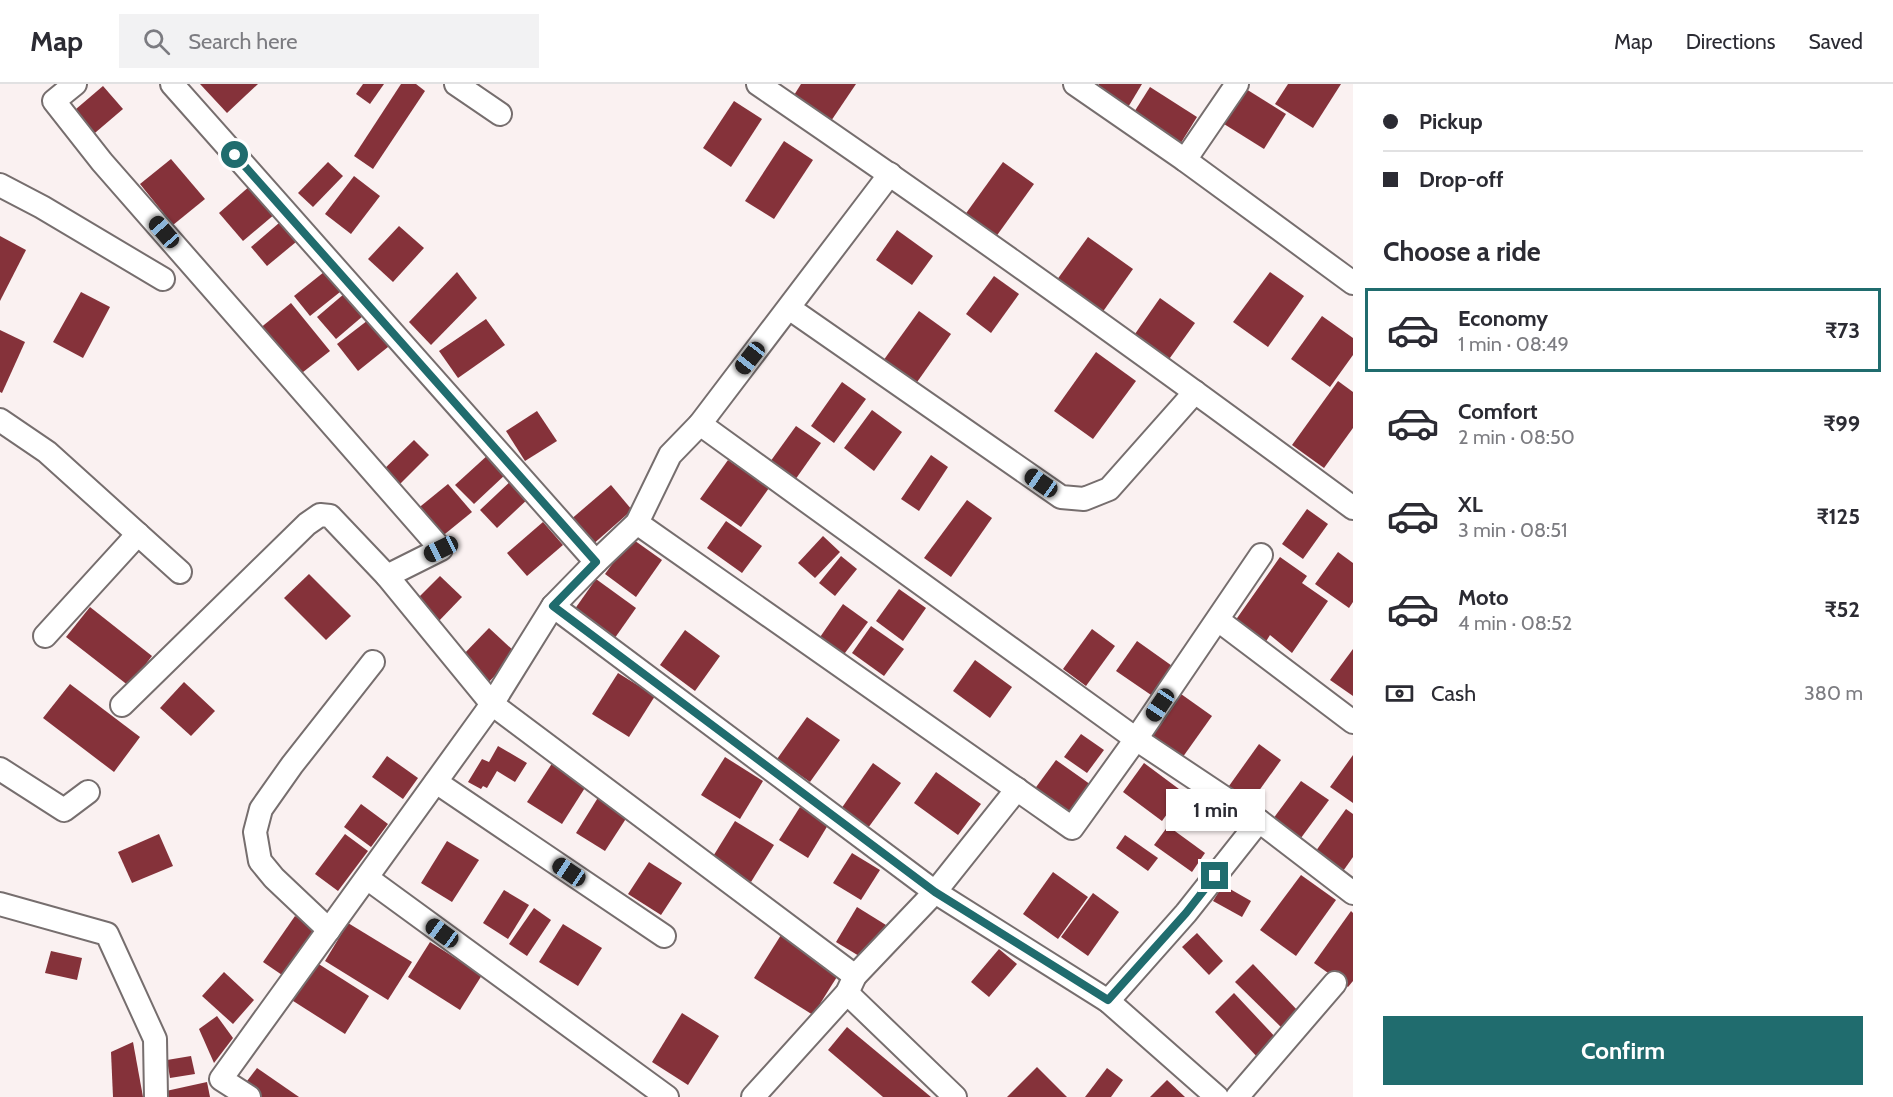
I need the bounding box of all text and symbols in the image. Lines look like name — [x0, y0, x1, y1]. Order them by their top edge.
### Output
search box — [119, 14, 539, 68]
text: Map — [30, 24, 83, 58]
icon: search — [140, 25, 173, 58]
text: Search here — [188, 28, 297, 55]
text: Map — [1614, 29, 1653, 54]
text: Directions — [1686, 29, 1775, 54]
text: Saved — [1808, 29, 1863, 54]
text: Pickup — [1419, 108, 1483, 135]
route start — [221, 141, 248, 168]
text: Drop-off — [1419, 166, 1503, 193]
car — [145, 213, 183, 251]
text: Choose a ride — [1383, 235, 1541, 268]
icon: car — [1386, 303, 1440, 357]
text: Economy — [1458, 305, 1548, 332]
text: ₹73 — [1825, 317, 1860, 344]
text: 1 min · 08:49 — [1458, 332, 1569, 356]
car — [732, 338, 768, 378]
icon: car — [1386, 396, 1440, 450]
text: Comfort — [1458, 398, 1537, 425]
text: ₹99 — [1823, 410, 1860, 437]
text: 2 min · 08:50 — [1458, 425, 1575, 449]
car — [1021, 465, 1061, 501]
icon: car — [1386, 489, 1440, 543]
text: XL — [1458, 491, 1483, 518]
text: ₹125 — [1816, 503, 1860, 530]
text: 3 min · 08:51 — [1458, 518, 1568, 542]
car — [421, 533, 461, 565]
icon: car — [1386, 582, 1440, 636]
text: Moto — [1458, 584, 1509, 611]
text: ₹52 — [1825, 596, 1860, 623]
text: 4 min · 08:52 — [1458, 611, 1572, 635]
icon: cash — [1383, 677, 1416, 710]
text: Cash — [1431, 680, 1476, 707]
text: 380 m — [1804, 681, 1863, 705]
car — [1142, 685, 1178, 725]
callout: 1 min — [1166, 789, 1264, 831]
text: 1 min — [1193, 798, 1238, 822]
car — [549, 854, 589, 890]
route end — [1201, 862, 1228, 889]
car — [422, 915, 462, 951]
button: Confirm — [1383, 1016, 1863, 1085]

